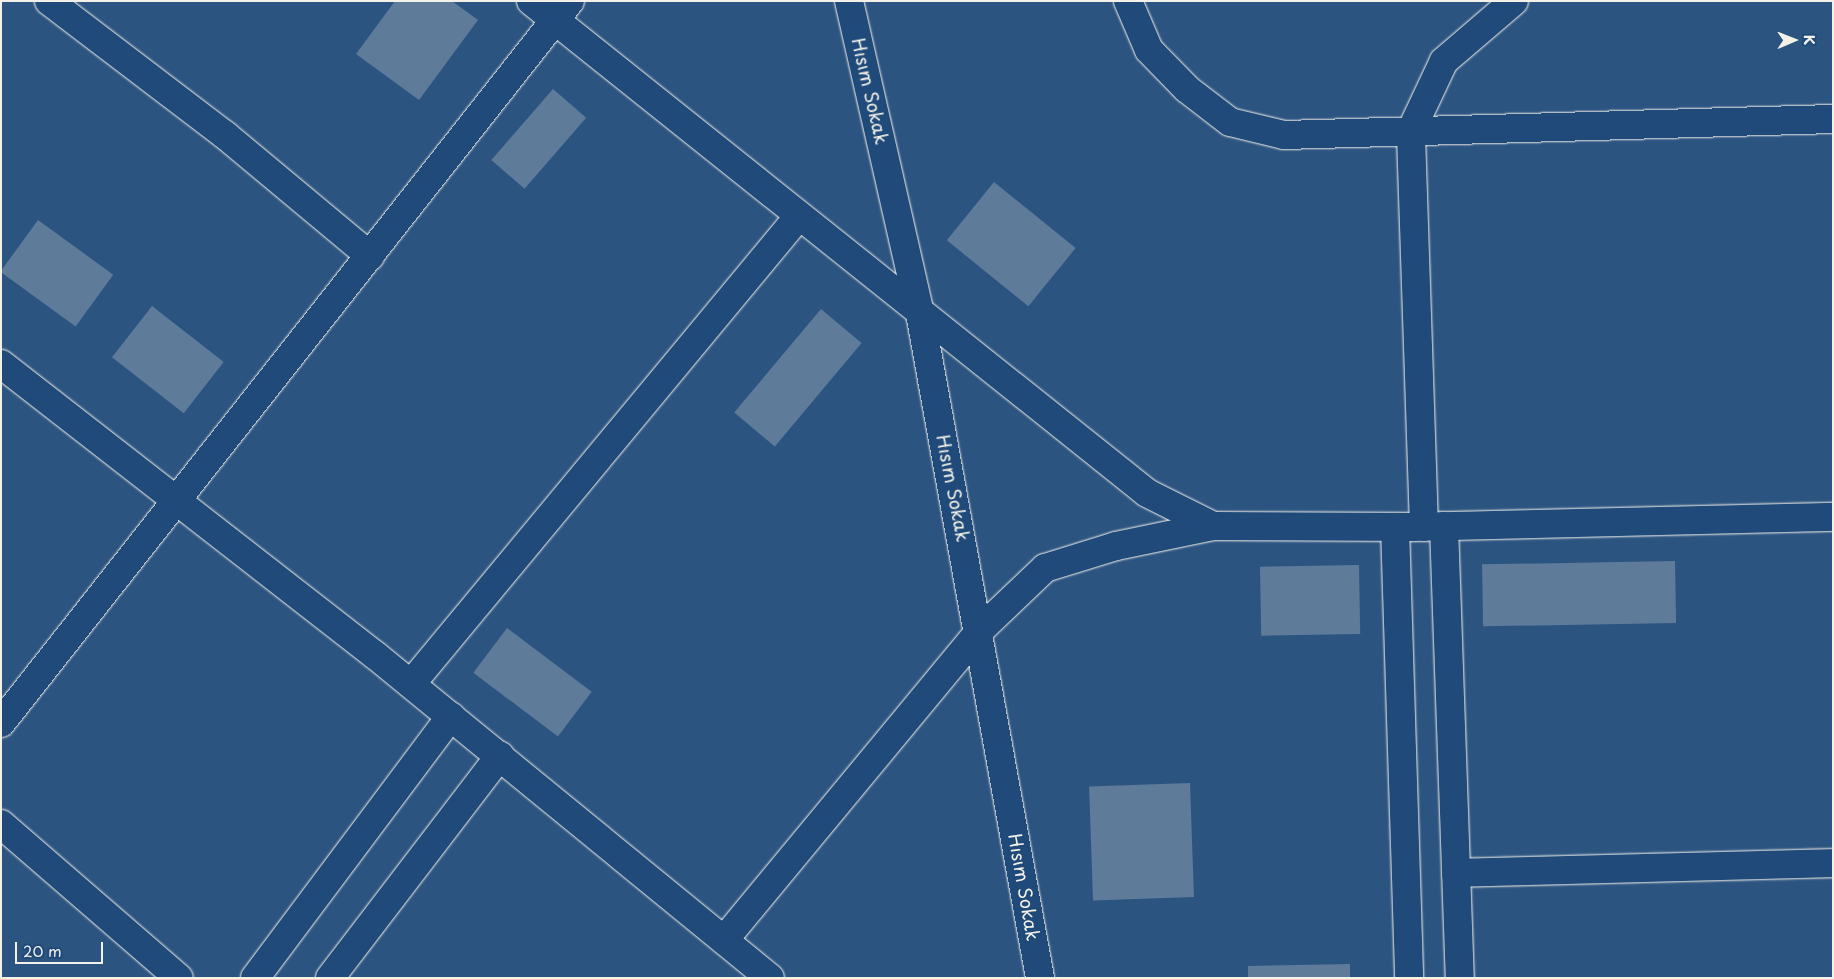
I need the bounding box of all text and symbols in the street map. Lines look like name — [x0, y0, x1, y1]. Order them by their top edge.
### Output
north arrow — [1769, 15, 1819, 65]
text: K — [1799, 34, 1820, 45]
street label: Hısım Sokak — [847, 36, 893, 146]
street label: Hısım Sokak — [932, 433, 974, 543]
street label: Hısım Sokak — [1004, 832, 1044, 942]
scale bar — [18, 932, 105, 964]
text: 20 m — [23, 939, 62, 962]

